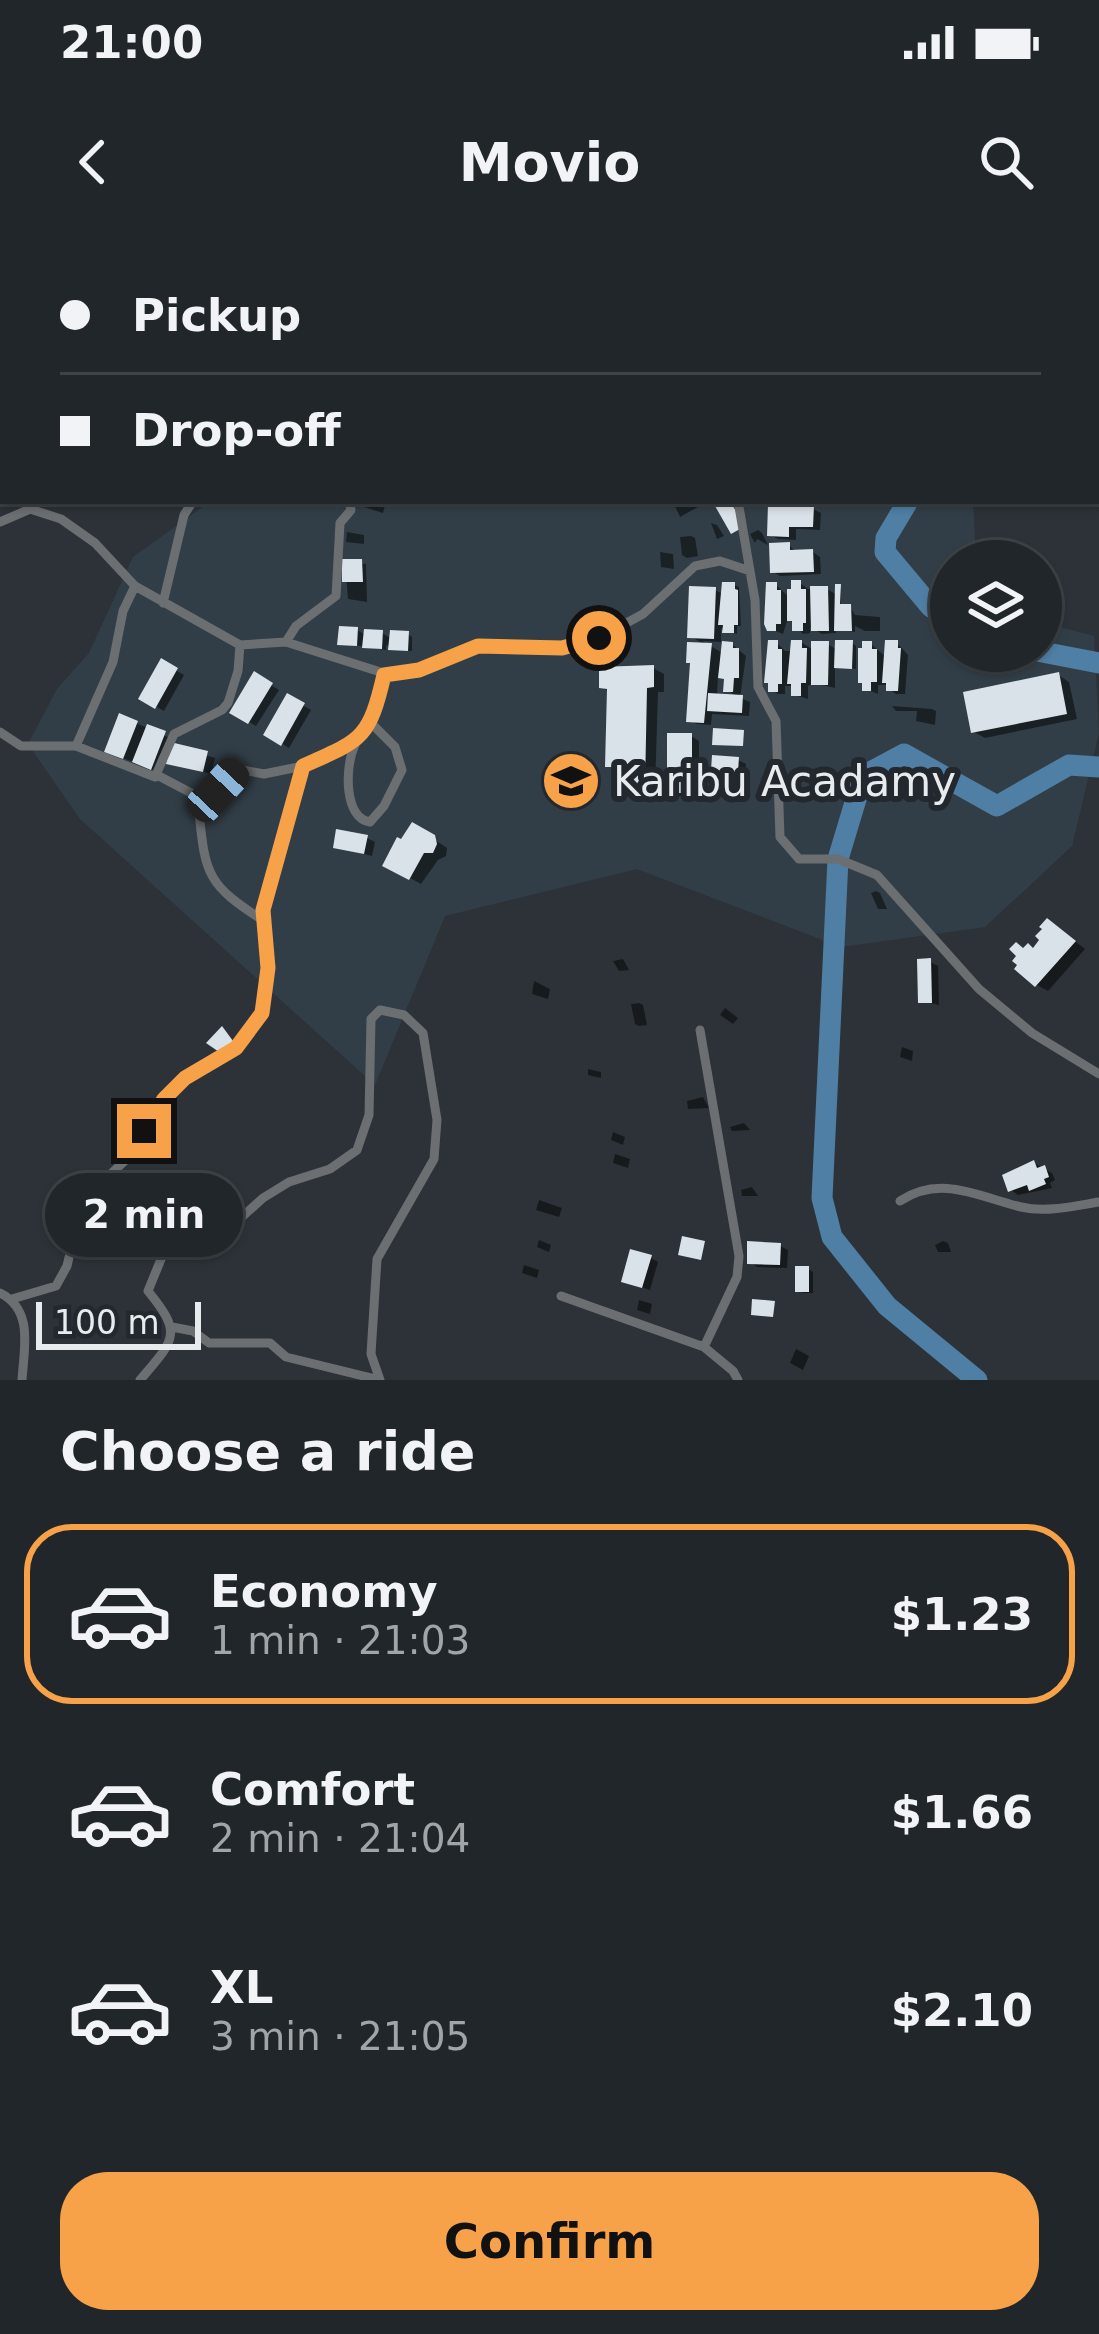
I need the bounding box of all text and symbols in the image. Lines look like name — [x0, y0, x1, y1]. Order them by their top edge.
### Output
text: 21:00 — [60, 16, 203, 69]
icon: back — [60, 129, 126, 195]
icon: search — [973, 129, 1039, 195]
text: Movio — [459, 131, 640, 194]
text: Pickup — [132, 289, 301, 342]
text: Drop-off — [132, 404, 341, 457]
map controls — [930, 540, 1062, 672]
button: layers — [930, 540, 1062, 672]
route start — [572, 611, 626, 665]
school or university icon: Karibu Acadamy — [540, 750, 602, 812]
car — [180, 751, 256, 829]
place label: Karibu Acadamy — [613, 757, 956, 806]
route end — [117, 1104, 171, 1158]
callout: 2 min — [45, 1173, 243, 1257]
text: 2 min — [83, 1192, 205, 1237]
scale bar — [36, 1296, 201, 1349]
text: 100 m — [54, 1303, 160, 1342]
text: Choose a ride — [60, 1420, 476, 1483]
icon: car — [66, 1560, 174, 1668]
text: Economy — [210, 1565, 438, 1618]
text: $1.23 — [891, 1588, 1033, 1641]
text: 1 min · 21:03 — [210, 1618, 470, 1663]
icon: car — [66, 1758, 174, 1866]
text: Comfort — [210, 1763, 415, 1816]
text: $1.66 — [891, 1786, 1033, 1839]
text: 2 min · 21:04 — [210, 1816, 470, 1861]
icon: car — [66, 1956, 174, 2064]
text: XL — [210, 1961, 273, 2014]
text: $2.10 — [891, 1984, 1033, 2037]
text: 3 min · 21:05 — [210, 2014, 470, 2059]
button: Confirm — [60, 2172, 1039, 2310]

